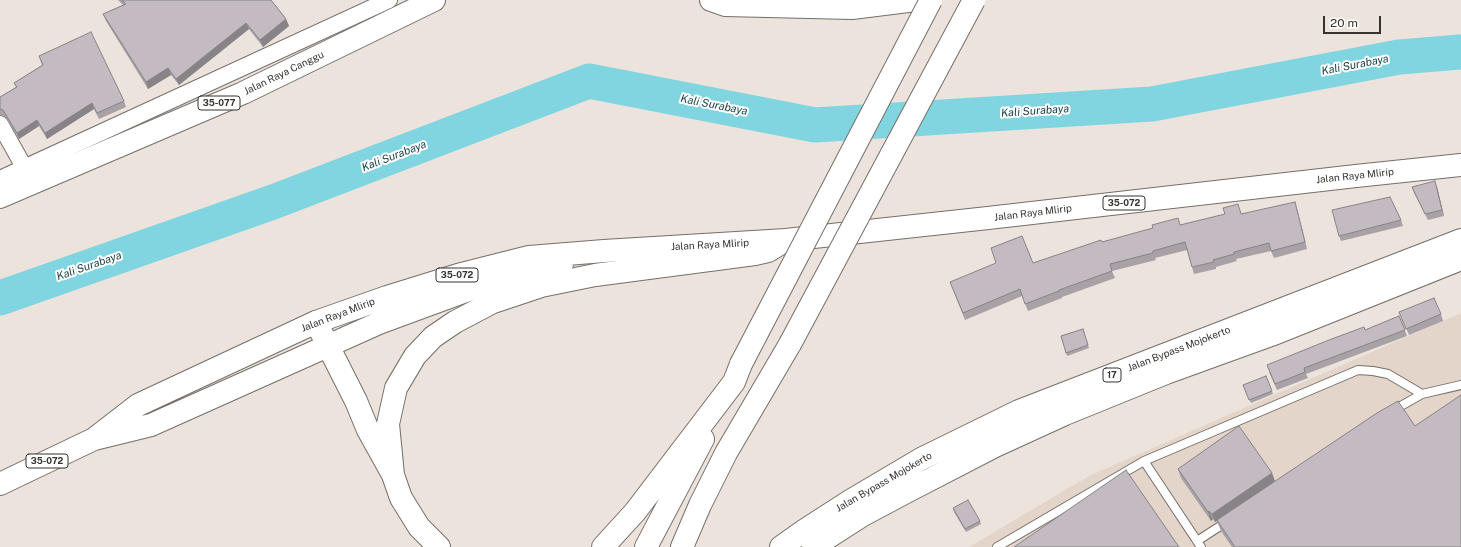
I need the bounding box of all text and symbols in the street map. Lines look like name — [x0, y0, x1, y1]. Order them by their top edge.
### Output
scale bar — [1325, 8, 1383, 34]
text: 20 m — [1330, 16, 1358, 30]
street label: Jalan Raya Canggu — [242, 48, 326, 98]
water label: Kali Surabaya — [1320, 52, 1390, 78]
water label: Kali Surabaya — [679, 92, 749, 118]
road number: 35-077 — [198, 96, 240, 110]
water label: Kali Surabaya — [1001, 102, 1069, 120]
water label: Kali Surabaya — [360, 138, 428, 174]
street label: Jalan Raya Mlirip — [1316, 166, 1394, 186]
road number: 35-072 — [1103, 196, 1145, 210]
street label: Jalan Raya Mlirip — [993, 202, 1073, 224]
street label: Jalan Raya Mlirip — [671, 237, 749, 253]
water label: Kali Surabaya — [55, 249, 123, 283]
road number: 35-072 — [436, 268, 478, 282]
street label: Jalan Raya Mlirip — [299, 295, 377, 335]
street label: Jalan Bypass Mojokerto — [1126, 324, 1232, 374]
road number: 17 — [1103, 368, 1121, 382]
street label: Jalan Bypass Mojokerto — [834, 450, 934, 514]
road number: 35-072 — [26, 454, 68, 468]

